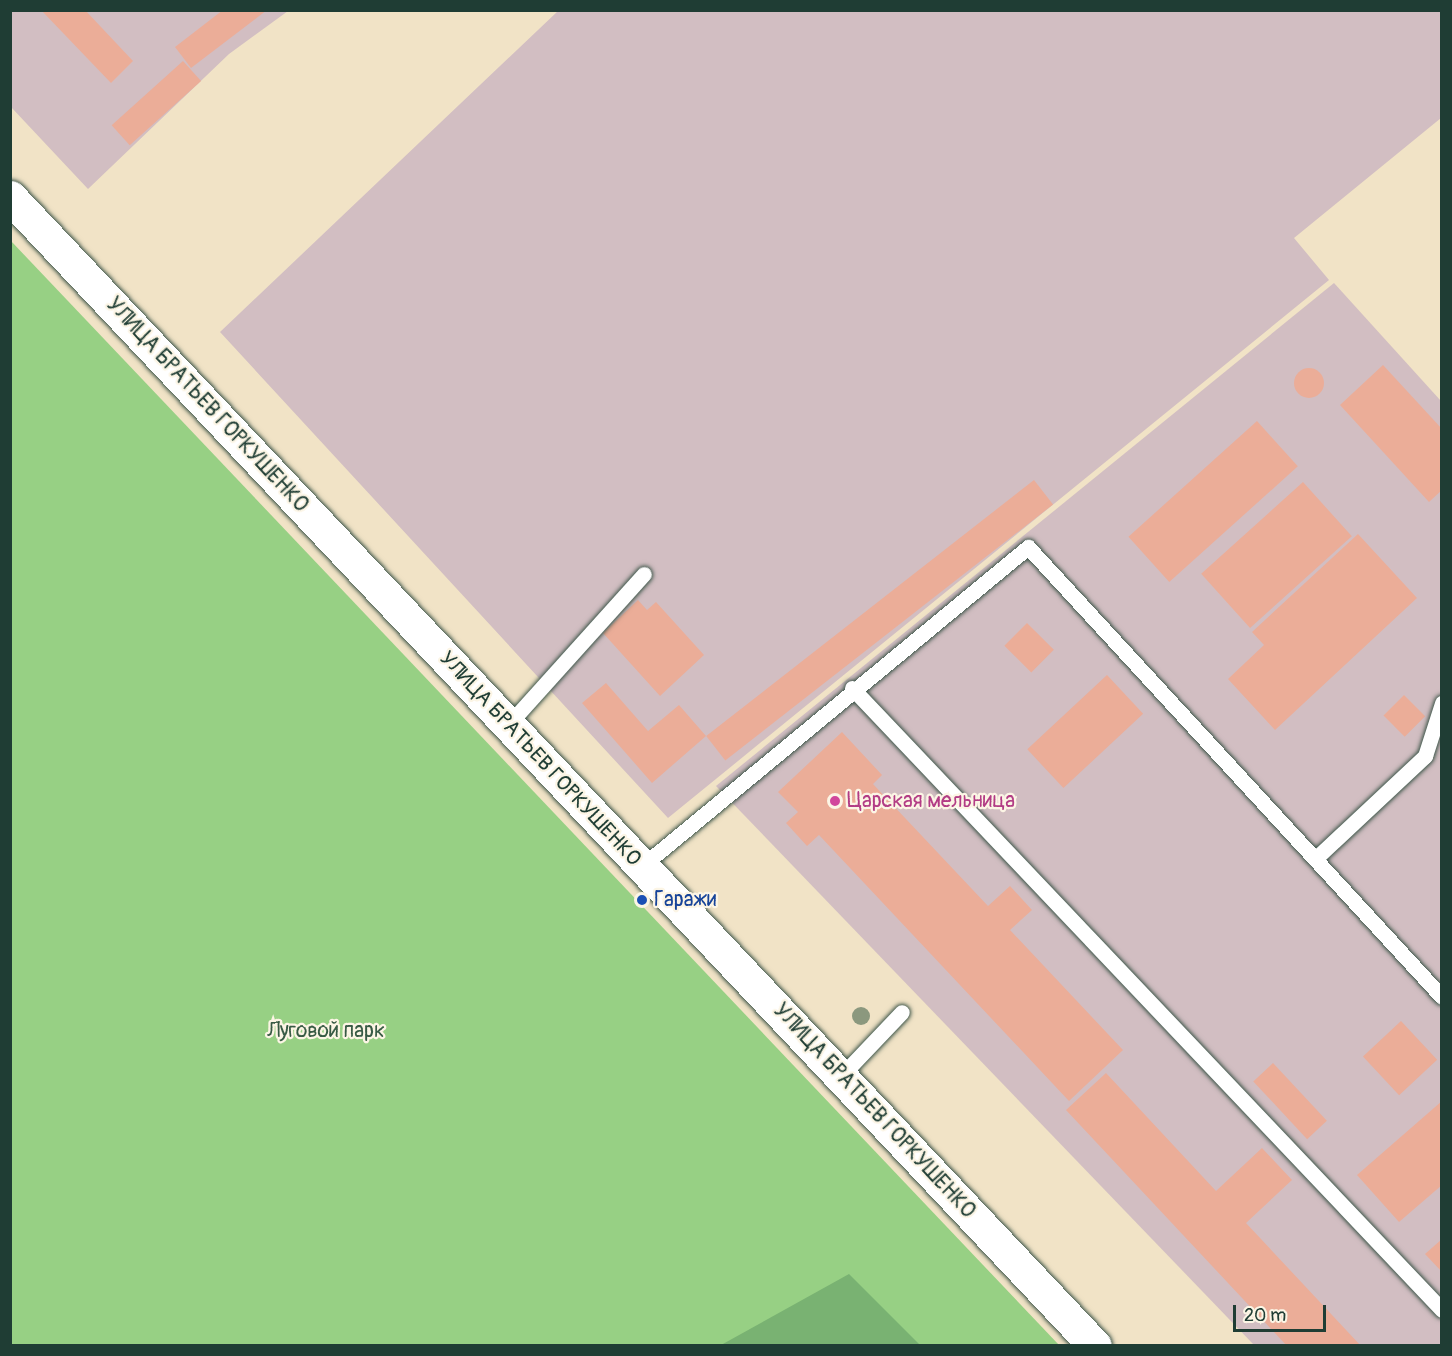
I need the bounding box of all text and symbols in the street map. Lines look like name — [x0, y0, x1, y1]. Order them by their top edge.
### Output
street label: УЛИЦА БРАТЬЕВ ГОРКУШЕНКО — [101, 292, 313, 518]
street label: УЛИЦА БРАТЬЕВ ГОРКУШЕНКО — [434, 646, 646, 872]
place label: Царская мельница — [847, 788, 1015, 814]
marker: Царская мельница — [828, 794, 842, 808]
place label: Гаражи — [654, 887, 716, 913]
marker: Гаражи — [635, 893, 649, 907]
street label: УЛИЦА БРАТЬЕВ ГОРКУШЕНКО — [768, 998, 980, 1224]
park label: Луговой парк — [267, 1018, 385, 1044]
scale bar — [1236, 1293, 1329, 1331]
text: 20 m — [1244, 1304, 1286, 1327]

